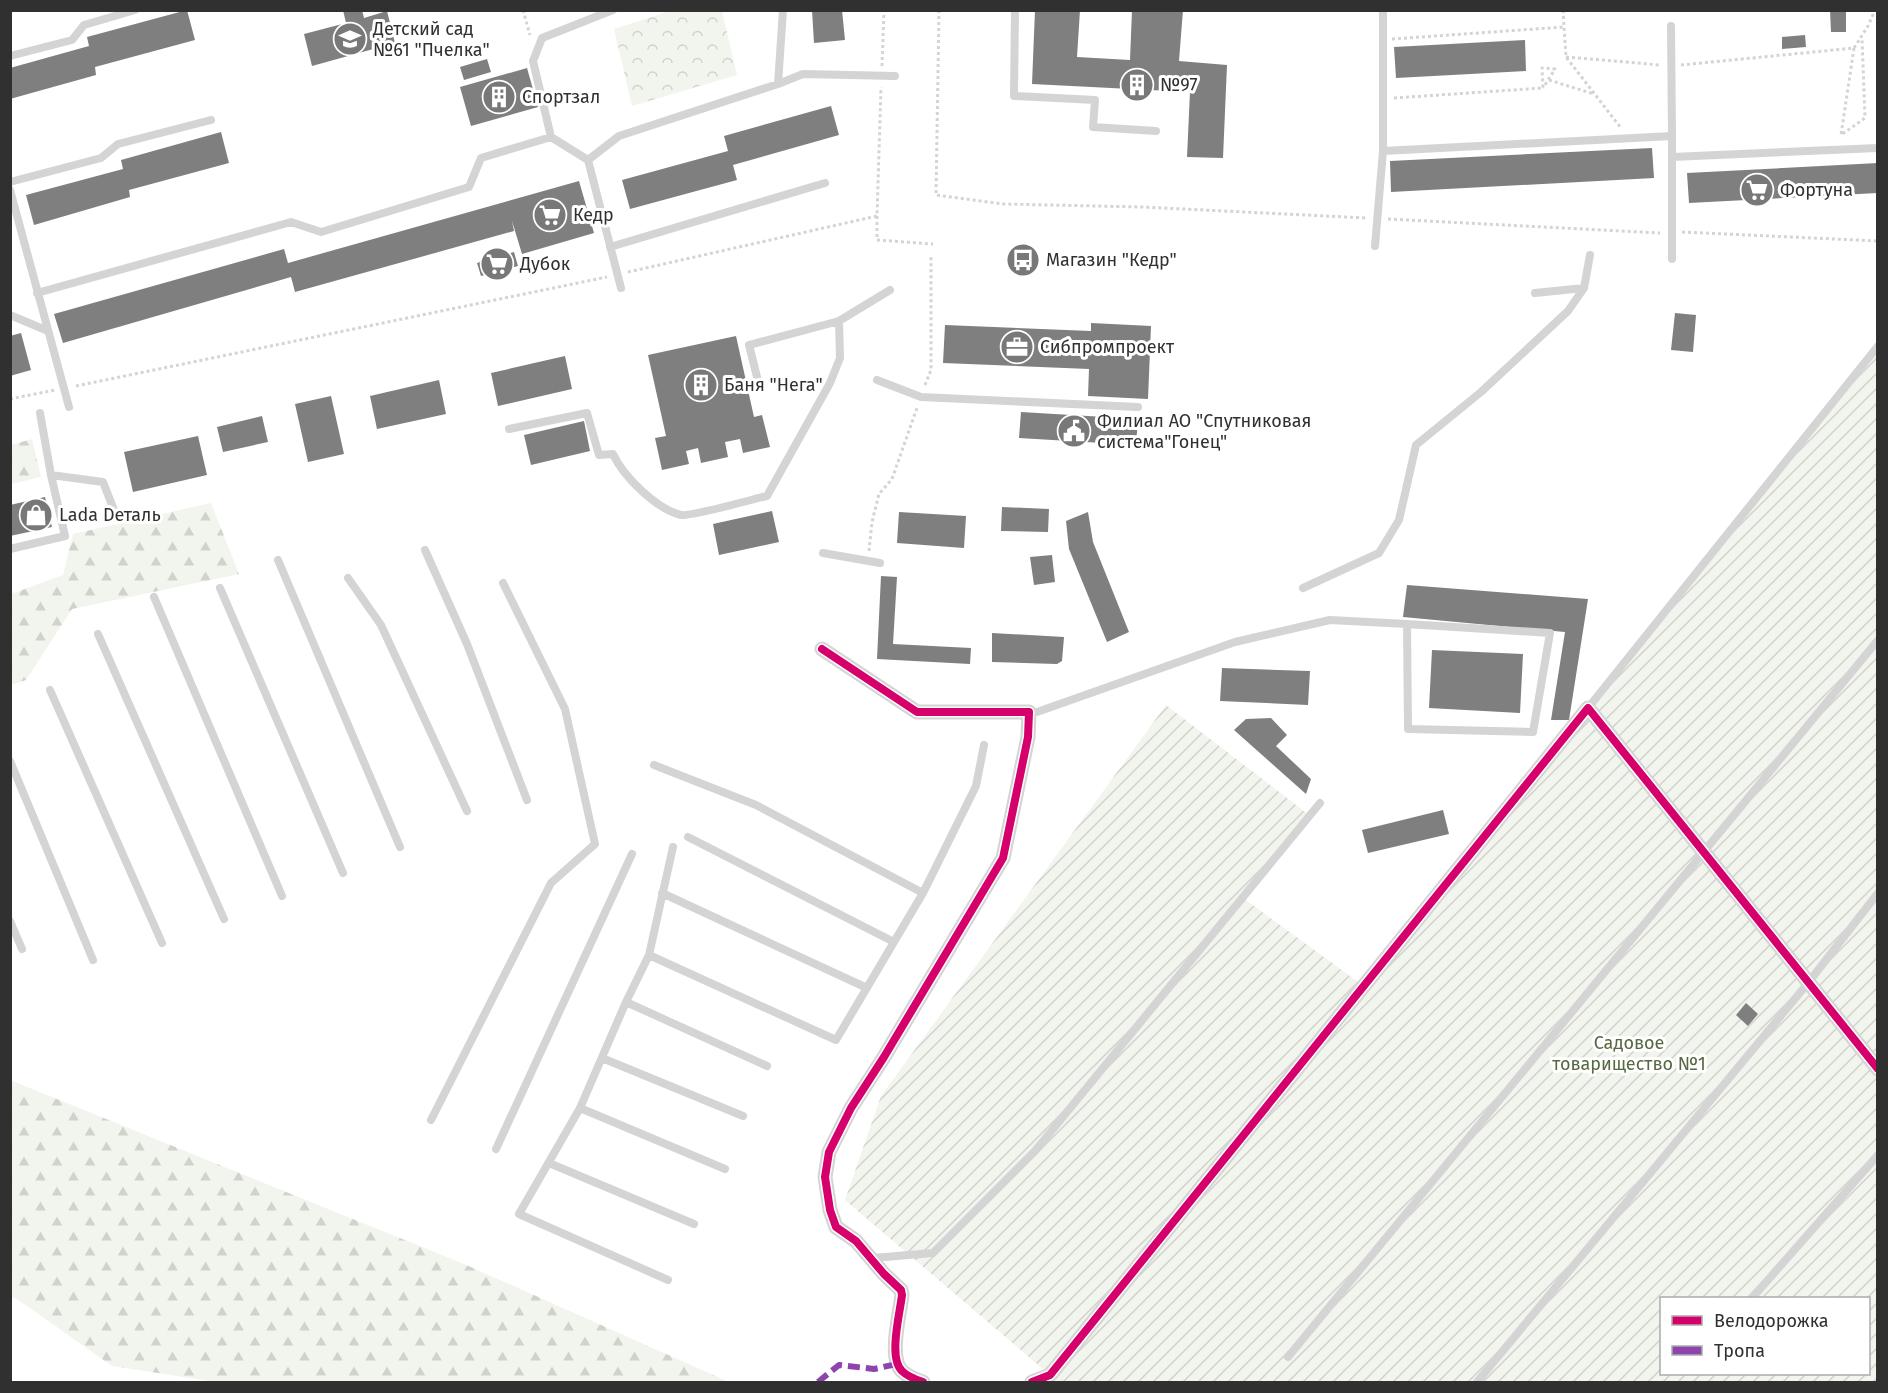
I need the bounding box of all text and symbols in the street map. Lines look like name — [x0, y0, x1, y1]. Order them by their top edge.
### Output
place label: Детский сад №61 "Пчелка" — [372, 18, 490, 61]
school or university icon: Детский сад №61 "Пчелка" — [332, 21, 368, 57]
building icon: №97 — [1119, 67, 1155, 103]
place label: №97 — [1160, 74, 1197, 96]
building icon: Спортзал — [481, 79, 517, 115]
place label: Спортзал — [522, 86, 600, 108]
supermarket icon: Фортуна — [1739, 172, 1775, 208]
place label: Фортуна — [1780, 179, 1853, 201]
supermarket icon: Кедр — [532, 197, 568, 233]
place label: Кедр — [573, 204, 614, 226]
bus stop icon: Магазин "Кедр" — [1005, 242, 1041, 278]
supermarket icon: Дубок — [479, 246, 515, 282]
place label: Магазин "Кедр" — [1046, 249, 1177, 271]
place label: Дубок — [519, 253, 571, 275]
office icon: Сибпромпроект — [999, 329, 1035, 365]
place label: Сибпромпроект — [1040, 336, 1175, 358]
building icon: Баня "Нега" — [683, 367, 719, 403]
place label: Баня "Нега" — [724, 374, 823, 396]
place label: Филиал АО "Спутниковая система"Гонец" — [1097, 410, 1311, 453]
public building icon: Филиал АО "Спутниковая система"Гонец" — [1056, 413, 1092, 449]
shop icon: Lada Dеталь — [18, 497, 54, 533]
place label: Lada Dеталь — [59, 504, 161, 526]
park label: Садовое товарищество №1 — [1552, 1032, 1706, 1075]
legend — [1660, 1297, 1870, 1375]
text: Велодорожка — [1714, 1310, 1829, 1332]
text: Тропа — [1714, 1340, 1765, 1362]

